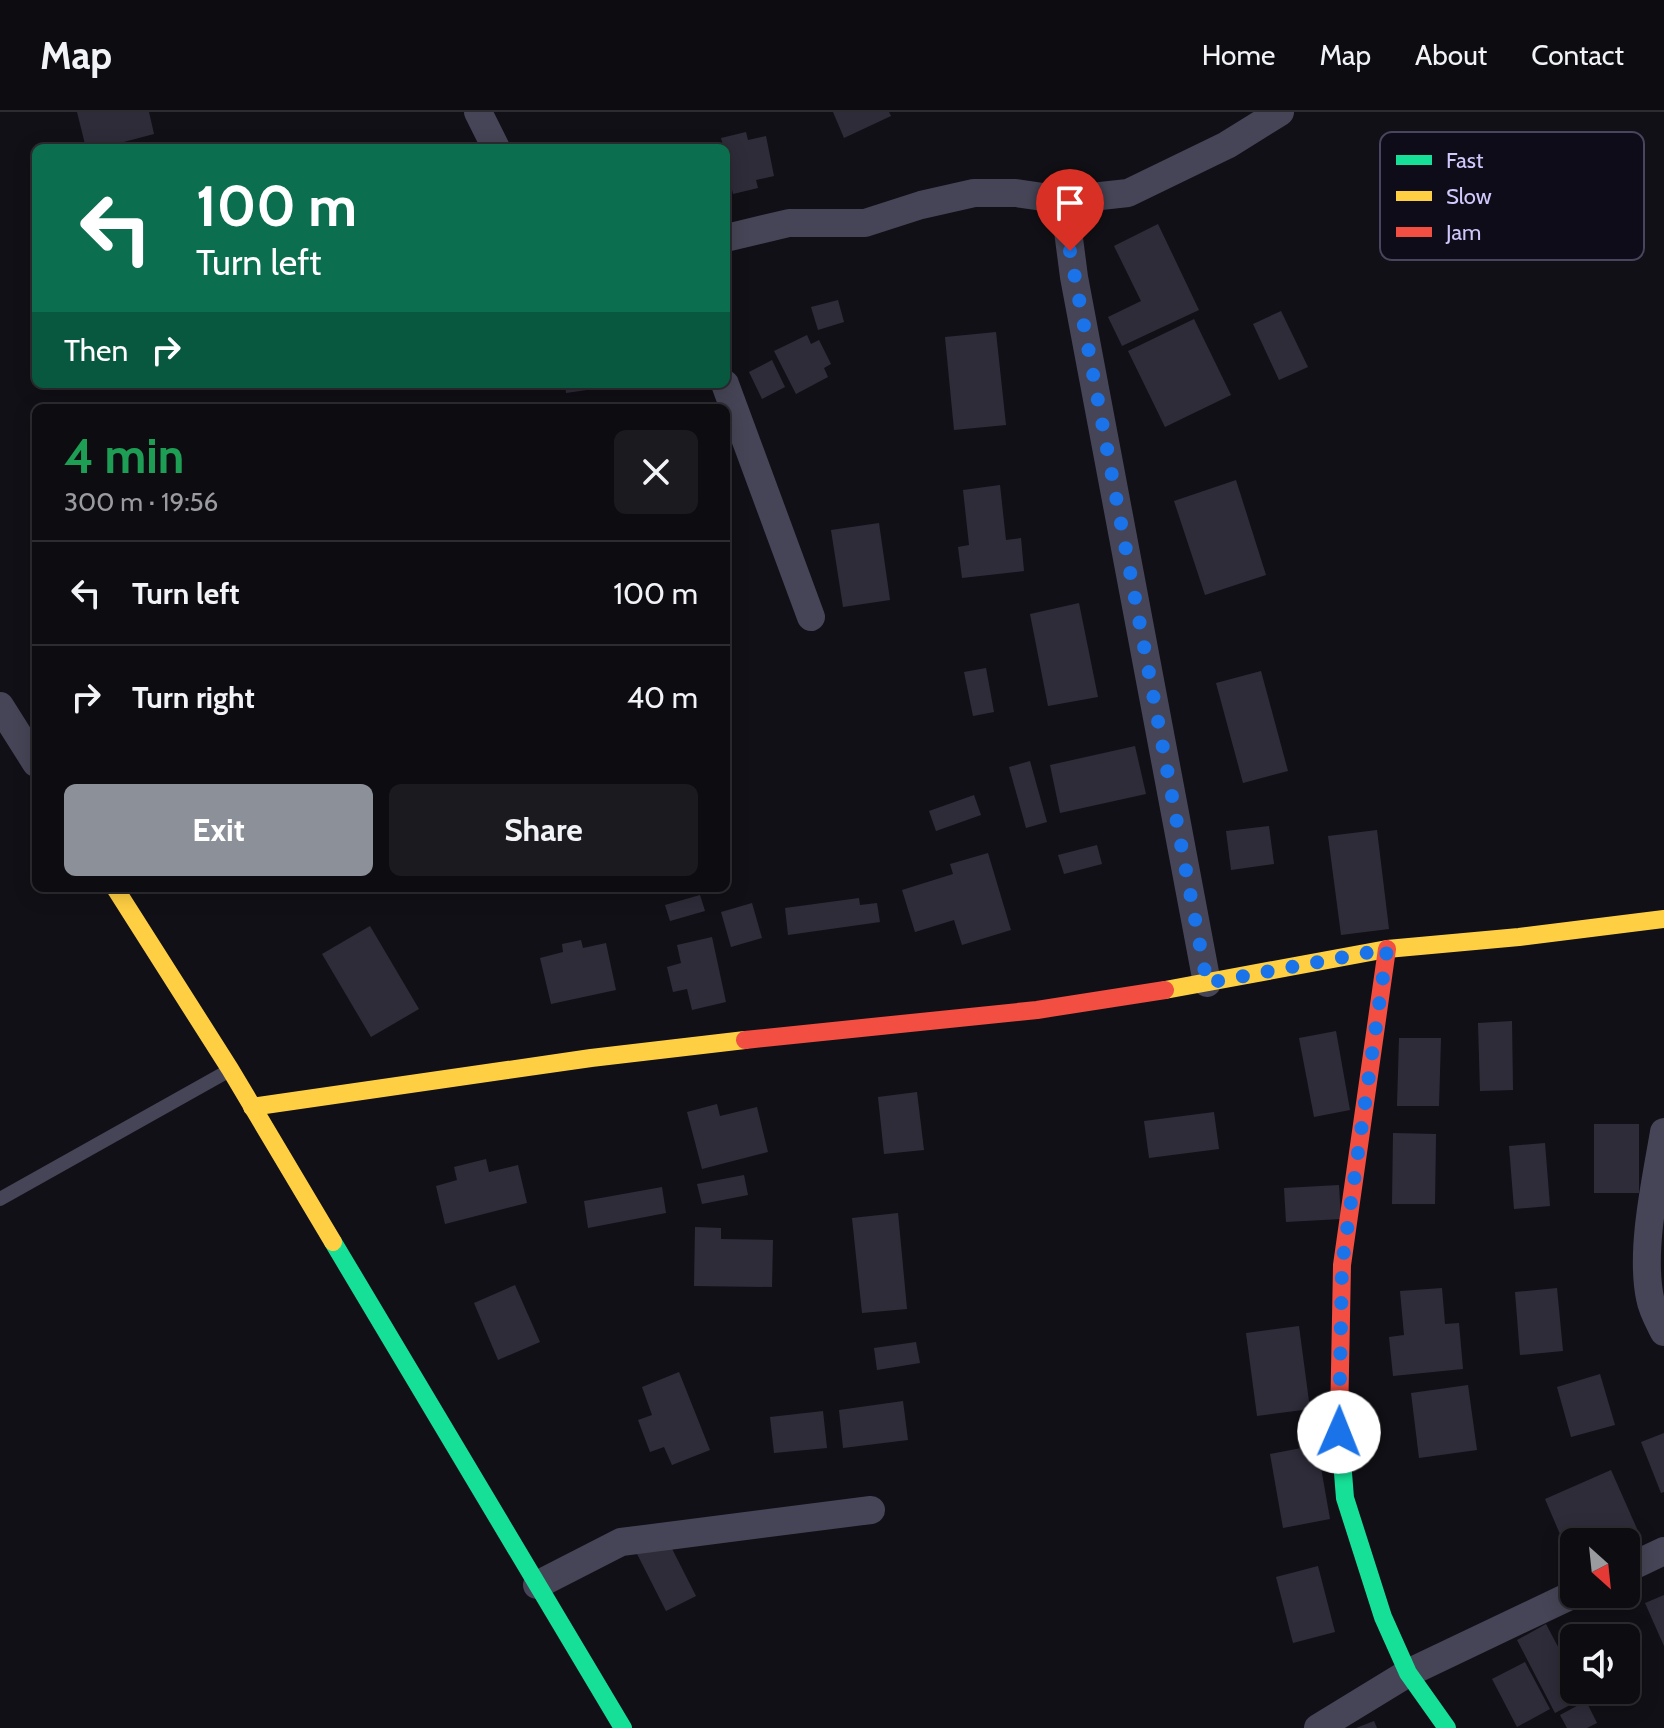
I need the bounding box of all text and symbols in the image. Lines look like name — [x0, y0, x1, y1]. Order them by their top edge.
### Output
text: Map — [40, 32, 112, 79]
text: Home — [1202, 38, 1275, 72]
text: Map — [1319, 38, 1371, 72]
text: About — [1415, 38, 1487, 72]
text: Contact — [1531, 38, 1624, 72]
legend — [1380, 132, 1644, 260]
text: Fast — [1446, 147, 1484, 174]
pin — [1036, 169, 1104, 251]
text: 100 m — [196, 172, 357, 240]
icon: left — [64, 176, 168, 280]
icon: arrive — [1048, 181, 1092, 225]
text: Slow — [1446, 183, 1492, 210]
text: Jam — [1445, 219, 1481, 246]
text: Turn left — [196, 240, 321, 284]
icon: right — [144, 328, 188, 372]
text: Then — [64, 332, 128, 369]
text: 4 min — [64, 427, 184, 485]
button: close — [614, 430, 698, 514]
text: 300 m · 19:56 — [64, 486, 218, 518]
icon: left — [64, 571, 108, 615]
text: Turn left — [132, 575, 240, 612]
text: 100 m — [613, 575, 698, 612]
icon: right — [64, 675, 108, 719]
text: Turn right — [132, 679, 255, 716]
text: 40 m — [627, 679, 698, 716]
button: Exit — [64, 784, 373, 876]
button: Share — [389, 784, 698, 876]
position arrow — [1297, 1390, 1381, 1474]
north arrow — [1560, 1528, 1640, 1608]
map controls — [1560, 1528, 1640, 1704]
button: sound — [1560, 1624, 1640, 1704]

